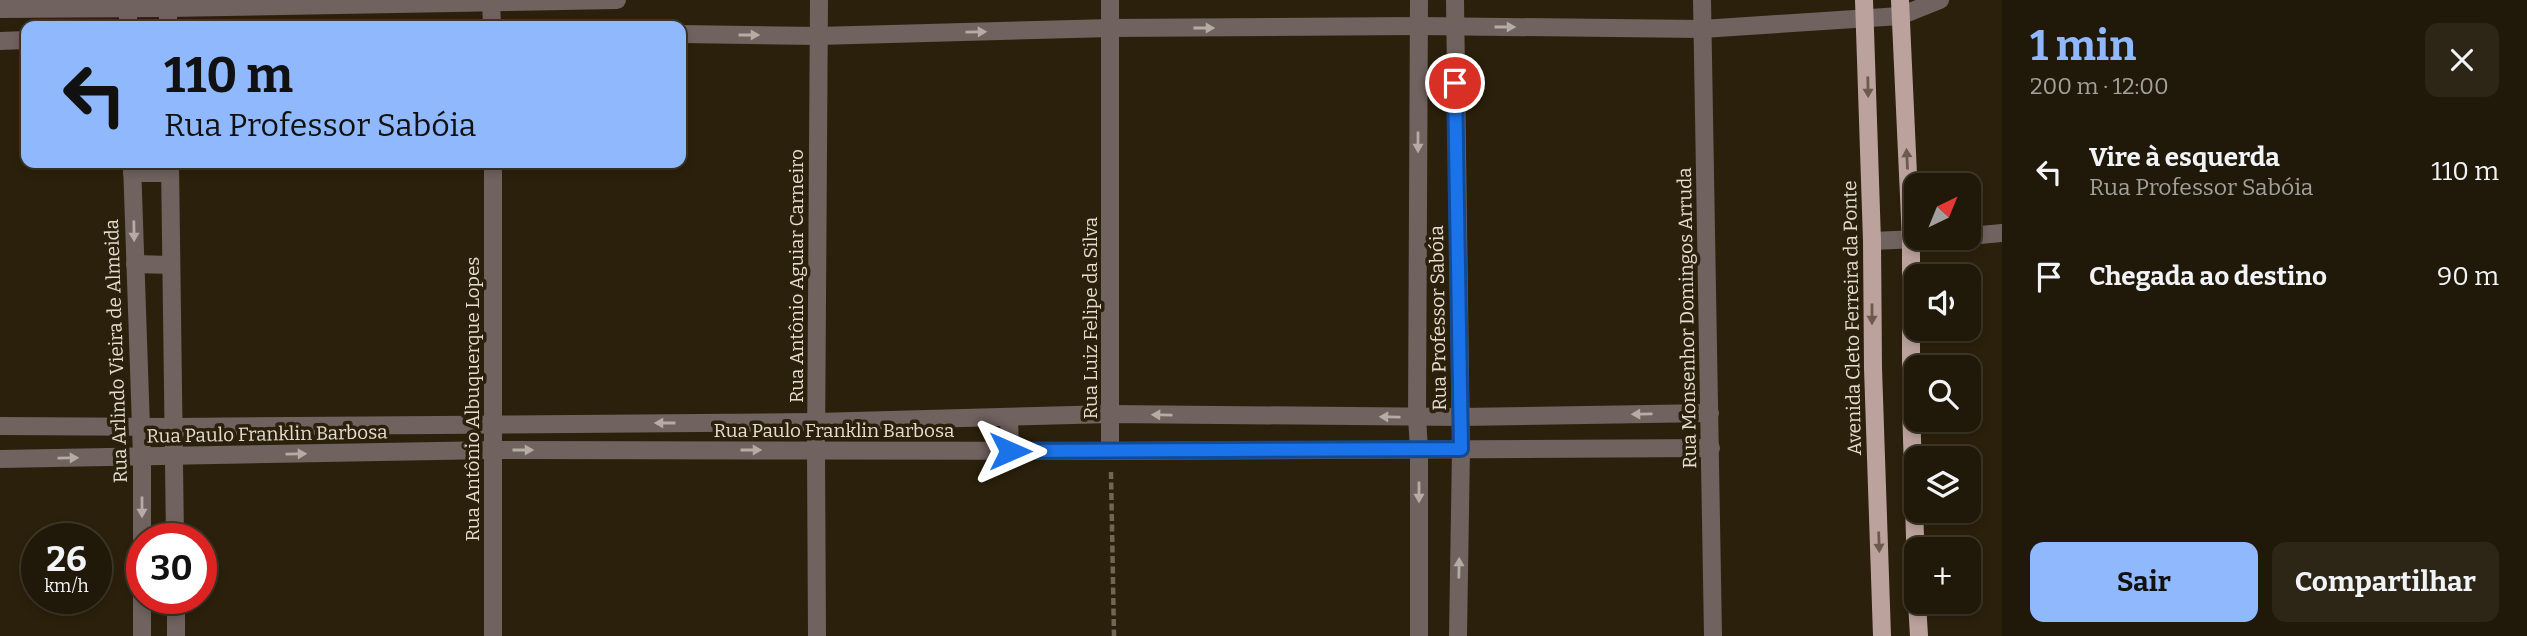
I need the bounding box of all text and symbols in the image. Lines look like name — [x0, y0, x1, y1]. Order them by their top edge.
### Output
one-way arrow — [1494, 21, 1516, 33]
text: 1 min — [2030, 21, 2136, 71]
one-way arrow — [1193, 22, 1215, 34]
button: close — [2425, 23, 2499, 97]
one-way arrow — [966, 26, 988, 38]
one-way arrow — [738, 29, 760, 41]
text: 110 m — [164, 46, 293, 105]
icon: left — [49, 49, 140, 140]
pin — [1425, 53, 1485, 113]
icon: arrive — [1436, 64, 1474, 102]
text: 200 m · 12:00 — [2030, 72, 2169, 100]
one-way arrow — [1862, 76, 1874, 98]
text: Rua Professor Sabóia — [164, 106, 476, 144]
one-way arrow — [1412, 131, 1424, 153]
text: Vire à esquerda — [2089, 142, 2280, 173]
one-way arrow — [1902, 148, 1913, 170]
street label: Rua Antônio Aguiar Carneiro — [785, 149, 808, 403]
icon: left — [2030, 153, 2068, 191]
text: 110 m — [2431, 156, 2499, 187]
street label: Rua Monsenhor Domingos Arruda — [1673, 167, 1701, 469]
north arrow — [1904, 173, 1981, 250]
map controls — [1904, 173, 1981, 614]
text: Rua Professor Sabóia — [2089, 173, 2313, 201]
street label: Avenida Cleto Ferreira da Ponte — [1838, 180, 1866, 456]
street label: Rua Luiz Felipe da Silva — [1079, 216, 1102, 419]
street label: Rua Arlindo Vieira de Almeida — [100, 218, 132, 483]
one-way arrow — [128, 220, 140, 242]
street label: Rua Professor Sabóia — [1425, 225, 1451, 411]
street label: Rua Antônio Albuquerque Lopes — [461, 257, 484, 541]
icon: arrive — [2030, 258, 2068, 296]
text: Chegada ao destino — [2089, 261, 2327, 292]
text: 90 m — [2437, 261, 2499, 292]
button: sound — [1904, 264, 1981, 341]
one-way arrow — [1866, 304, 1878, 326]
button: search — [1904, 355, 1981, 432]
one-way arrow — [1631, 408, 1653, 420]
one-way arrow — [1151, 409, 1173, 421]
one-way arrow — [1379, 411, 1401, 423]
position arrow — [973, 414, 1047, 488]
one-way arrow — [654, 417, 676, 429]
street label: Rua Paulo Franklin Barbosa — [713, 419, 955, 442]
street label: Rua Paulo Franklin Barbosa — [146, 420, 388, 448]
one-way arrow — [512, 444, 534, 456]
one-way arrow — [740, 444, 762, 456]
button: layers — [1904, 446, 1981, 523]
one-way arrow — [285, 448, 307, 460]
one-way arrow — [57, 452, 79, 464]
one-way arrow — [1413, 481, 1425, 503]
one-way arrow — [136, 497, 148, 519]
speed limit sign: 30 — [126, 523, 217, 614]
one-way arrow — [1873, 531, 1884, 553]
button: + — [1904, 537, 1981, 614]
text: 26 — [46, 538, 87, 580]
button: Sair — [2030, 542, 2258, 622]
button: Compartilhar — [2272, 542, 2499, 622]
one-way arrow — [1453, 557, 1465, 579]
text: km/h — [44, 575, 89, 597]

